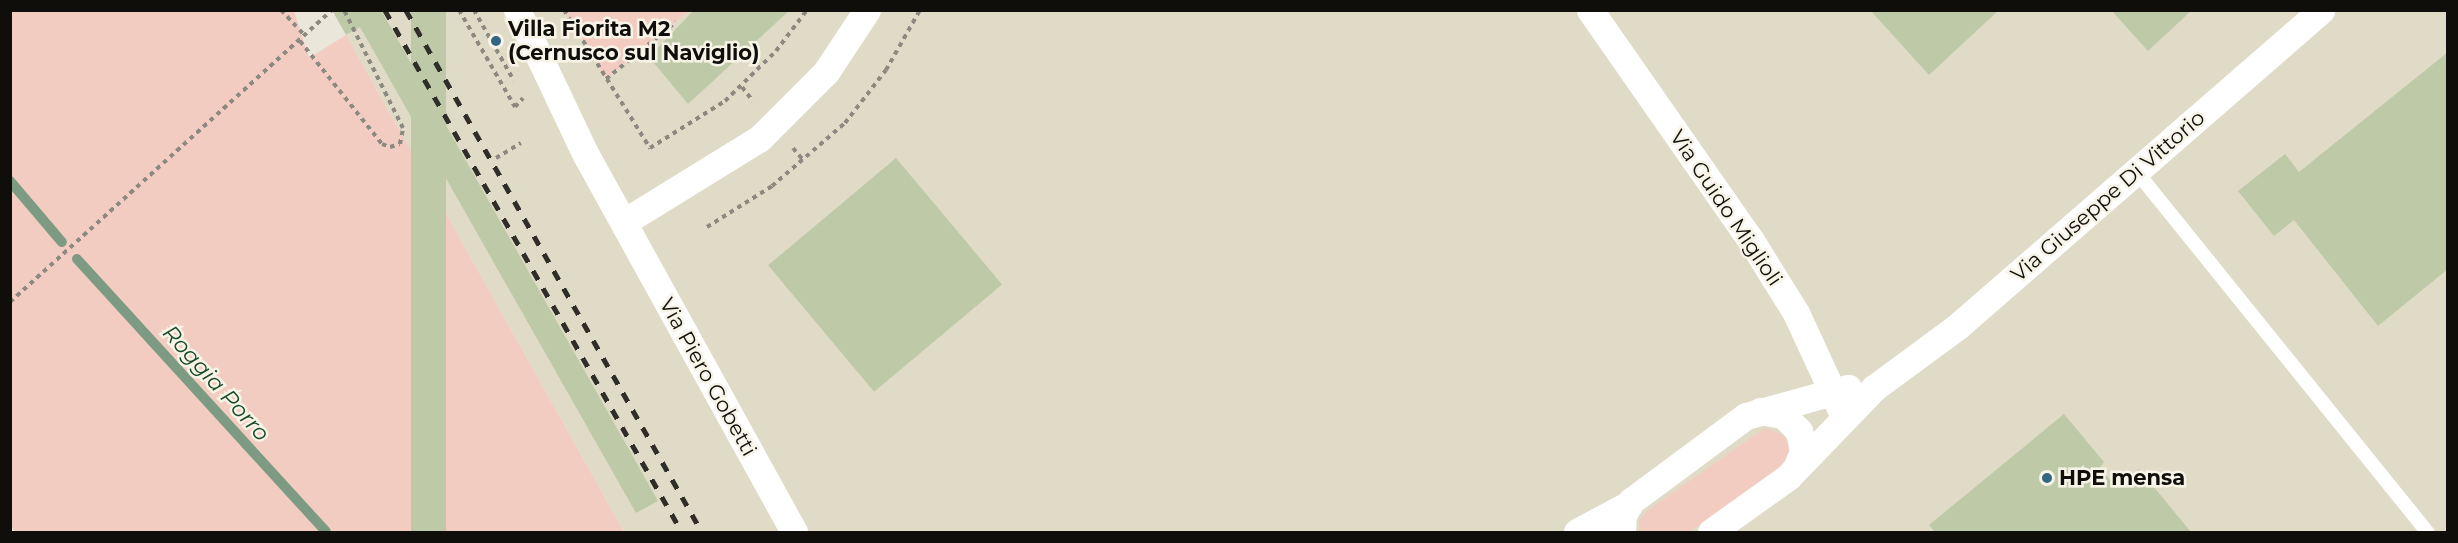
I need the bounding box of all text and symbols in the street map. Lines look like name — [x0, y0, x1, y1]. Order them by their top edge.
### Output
place label: Villa Fiorita M2 (Cernusco sul Naviglio) — [508, 16, 760, 66]
marker: Villa Fiorita M2 (Cernusco sul Naviglio) — [489, 34, 503, 48]
street label: Via Giuseppe Di Vittorio — [2006, 105, 2210, 287]
street label: Via Guido Miglioli — [1665, 125, 1787, 291]
street label: Via Piero Gobetti — [654, 294, 762, 460]
water label: Roggia Porro — [157, 320, 275, 446]
place label: HPE mensa — [2059, 465, 2185, 491]
marker: HPE mensa — [2040, 471, 2054, 485]

